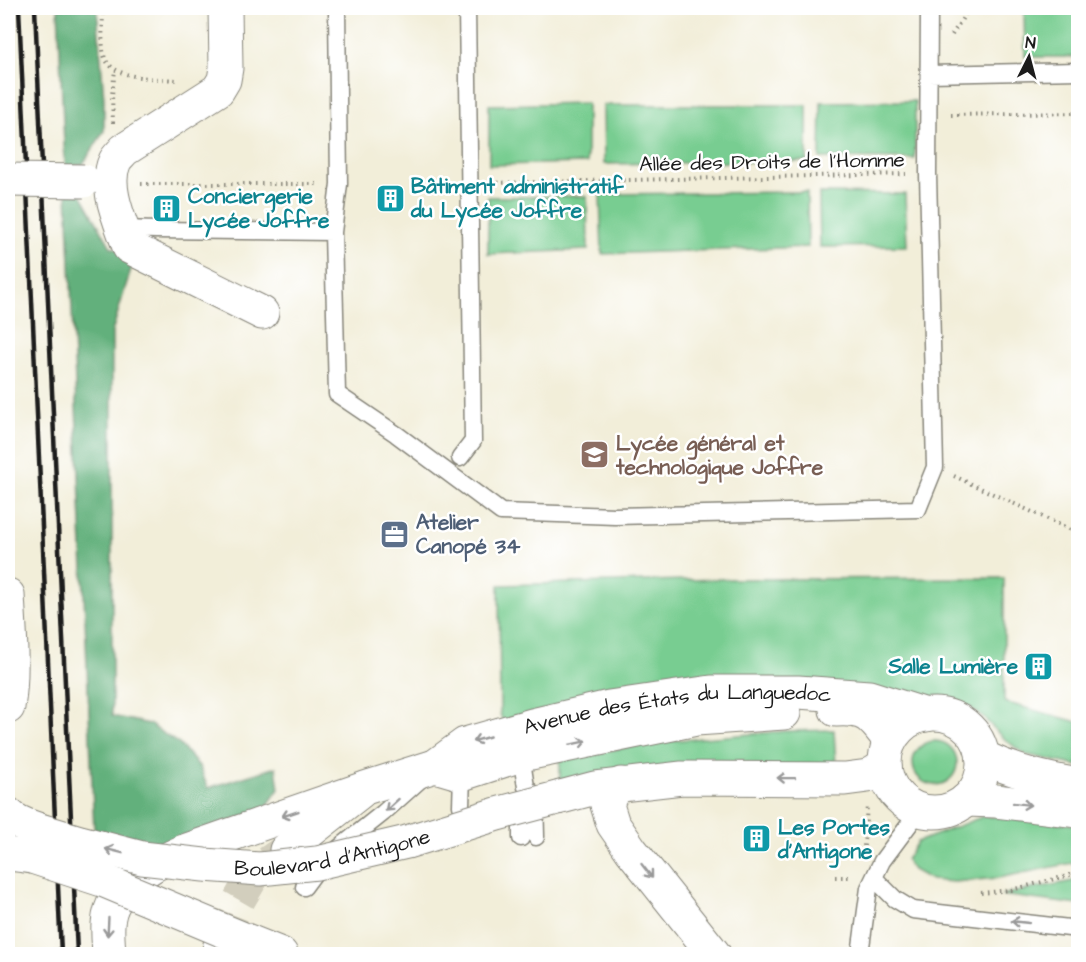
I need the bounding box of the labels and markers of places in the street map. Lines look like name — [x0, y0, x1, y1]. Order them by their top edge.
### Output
place label: Bâtiment administratif du Lycée Joffre — [410, 172, 624, 228]
place label: Conciergerie Lycée Joffre — [188, 182, 330, 238]
building icon: Bâtiment administratif du Lycée Joffre — [374, 182, 406, 214]
building icon: Conciergerie Lycée Joffre — [151, 192, 183, 224]
place label: Lycée général et technologique Joffre — [615, 429, 824, 484]
school or university icon: Lycée général et technologique Joffre — [579, 439, 611, 471]
place label: Atelier Canopé 34 — [416, 508, 521, 562]
office icon: Atelier Canopé 34 — [379, 518, 411, 550]
building icon: Salle Lumière — [1023, 650, 1055, 682]
place label: Salle Lumière — [887, 652, 1019, 681]
place label: Les Portes d'Antigone — [777, 813, 890, 868]
building icon: Les Portes d'Antigone — [741, 823, 773, 855]

